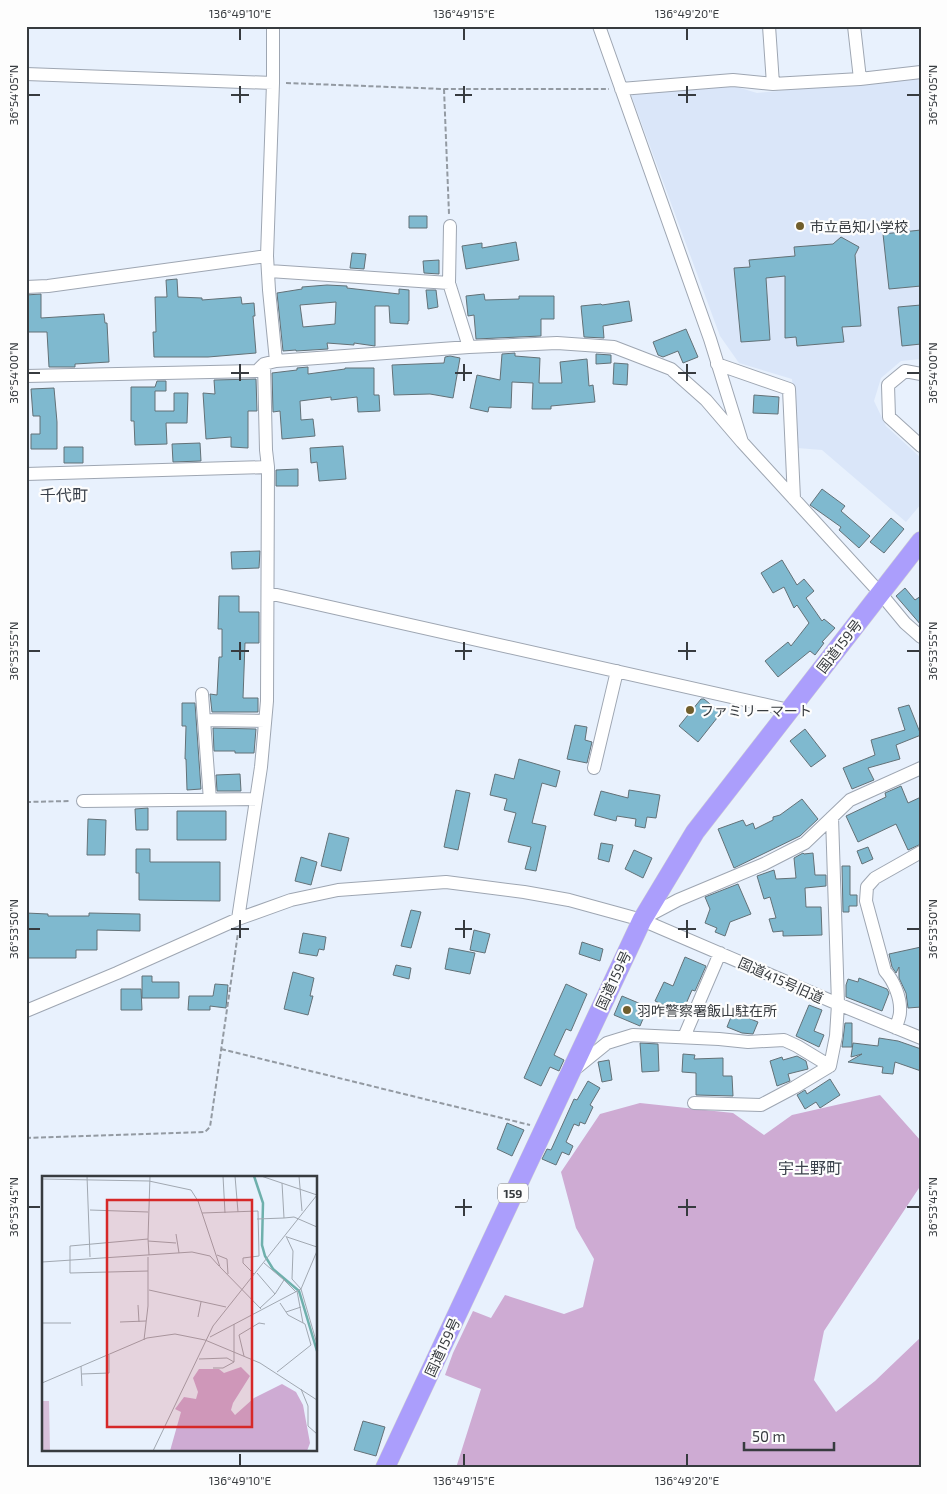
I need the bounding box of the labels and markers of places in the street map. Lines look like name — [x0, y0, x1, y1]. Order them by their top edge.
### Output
place label: 市立邑知小学校 — [810, 218, 908, 235]
marker: 市立邑知小学校 — [794, 220, 806, 232]
place label: ファミリーマート — [700, 702, 812, 719]
marker: ファミリーマート — [684, 704, 696, 716]
place label: 羽咋警察署飯山駐在所 — [637, 1002, 777, 1019]
marker: 羽咋警察署飯山駐在所 — [621, 1004, 633, 1016]

